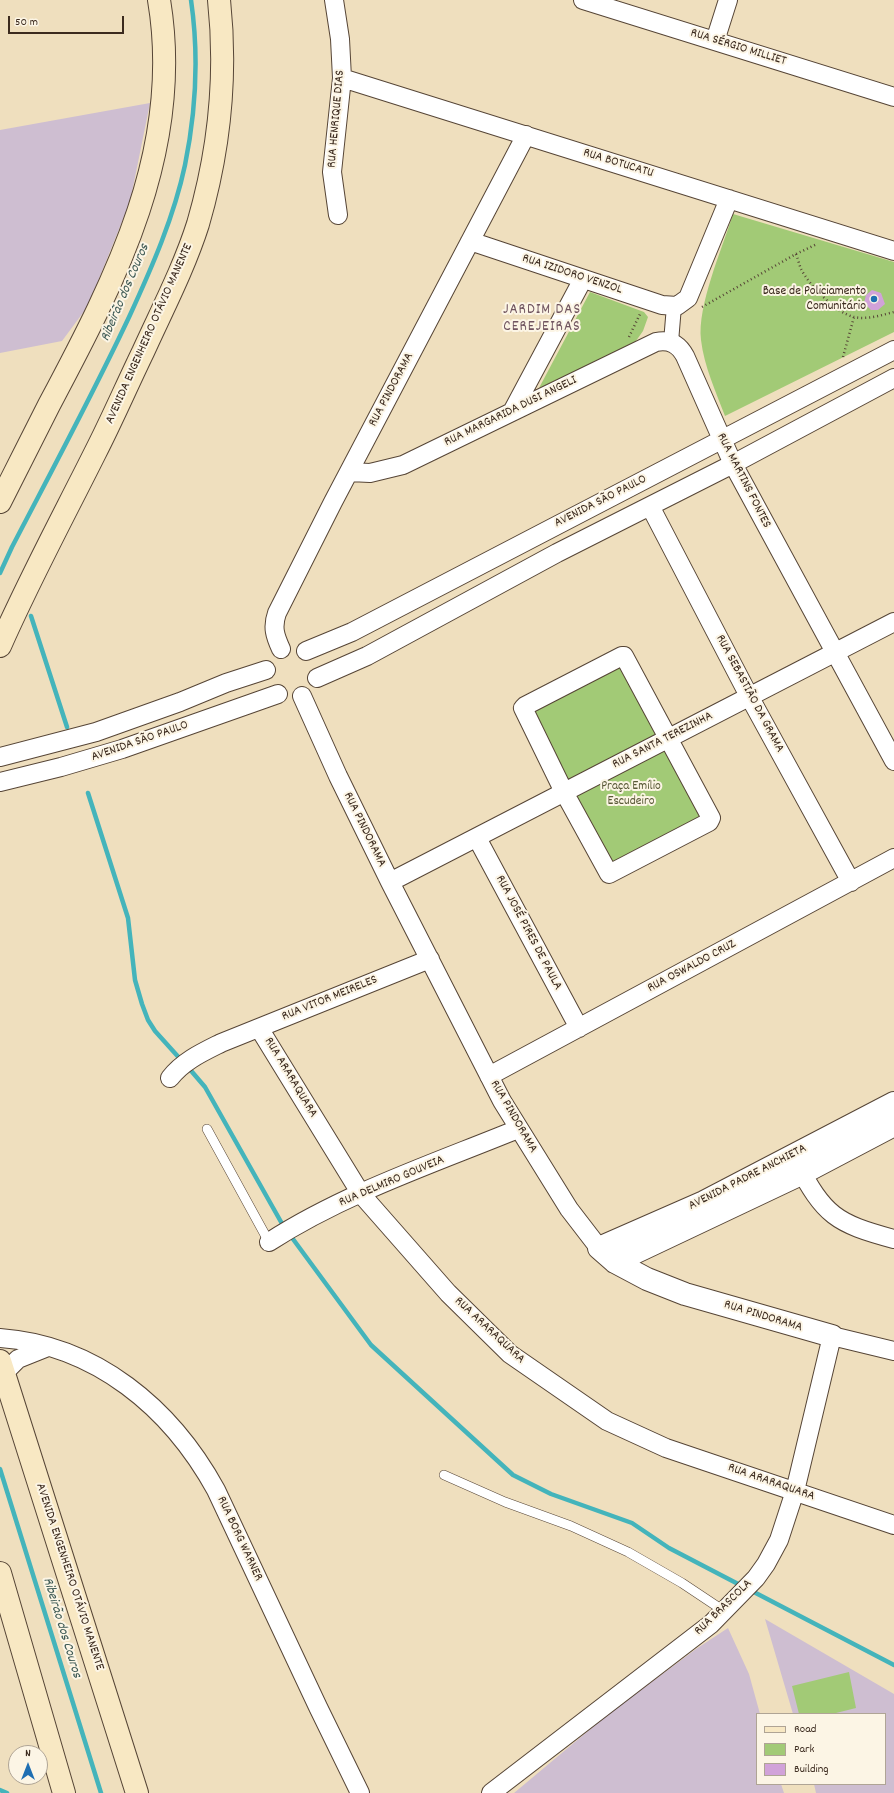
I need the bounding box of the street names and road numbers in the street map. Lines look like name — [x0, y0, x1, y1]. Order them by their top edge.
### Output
street label: RUA SÉRGIO MILLIET — [688, 26, 788, 70]
street label: RUA HENRIQUE DIAS — [325, 69, 349, 169]
street label: RUA BOTUCATU — [581, 146, 655, 182]
street label: AVENIDA ENGENHEIRO OTÁVIO MANENTE — [103, 241, 197, 427]
street label: RUA IZIDORO VENZOL — [520, 251, 624, 299]
street label: RUA PINDORAMA — [366, 350, 418, 430]
street label: RUA MARGARIDA DUSI ANGELI — [442, 373, 580, 451]
street label: RUA MARTINS FONTES — [712, 431, 774, 531]
street label: AVENIDA SÃO PAULO — [552, 472, 650, 532]
street label: RUA SEBASTIÃO DA GRAMA — [711, 632, 787, 756]
street label: RUA SANTA TEREZINHA — [610, 709, 716, 773]
street label: AVENIDA SÃO PAULO — [90, 718, 190, 766]
street label: RUA PINDORAMA — [339, 790, 389, 870]
street label: RUA JOSÉ PIRES DE PAULA — [491, 873, 565, 993]
street label: RUA OSWALDO CRUZ — [645, 937, 739, 997]
street label: RUA VITOR MEIRELES — [280, 973, 380, 1025]
street label: RUA ARARAQUARA — [260, 1035, 320, 1121]
street label: RUA PINDORAMA — [486, 1078, 540, 1156]
street label: AVENIDA PADRE ANCHIETA — [686, 1141, 810, 1215]
street label: RUA DELMIRO GOUVEIA — [337, 1153, 447, 1211]
street label: RUA ARARAQUARA — [450, 1294, 528, 1368]
street label: RUA PINDORAMA — [722, 1298, 804, 1336]
street label: RUA ARARAQUARA — [725, 1461, 817, 1505]
street label: AVENIDA ENGENHEIRO OTÁVIO MANENTE — [31, 1482, 107, 1672]
street label: RUA BORG WARNER — [213, 1494, 265, 1584]
street label: RUA BRASCOLA — [692, 1577, 756, 1639]

